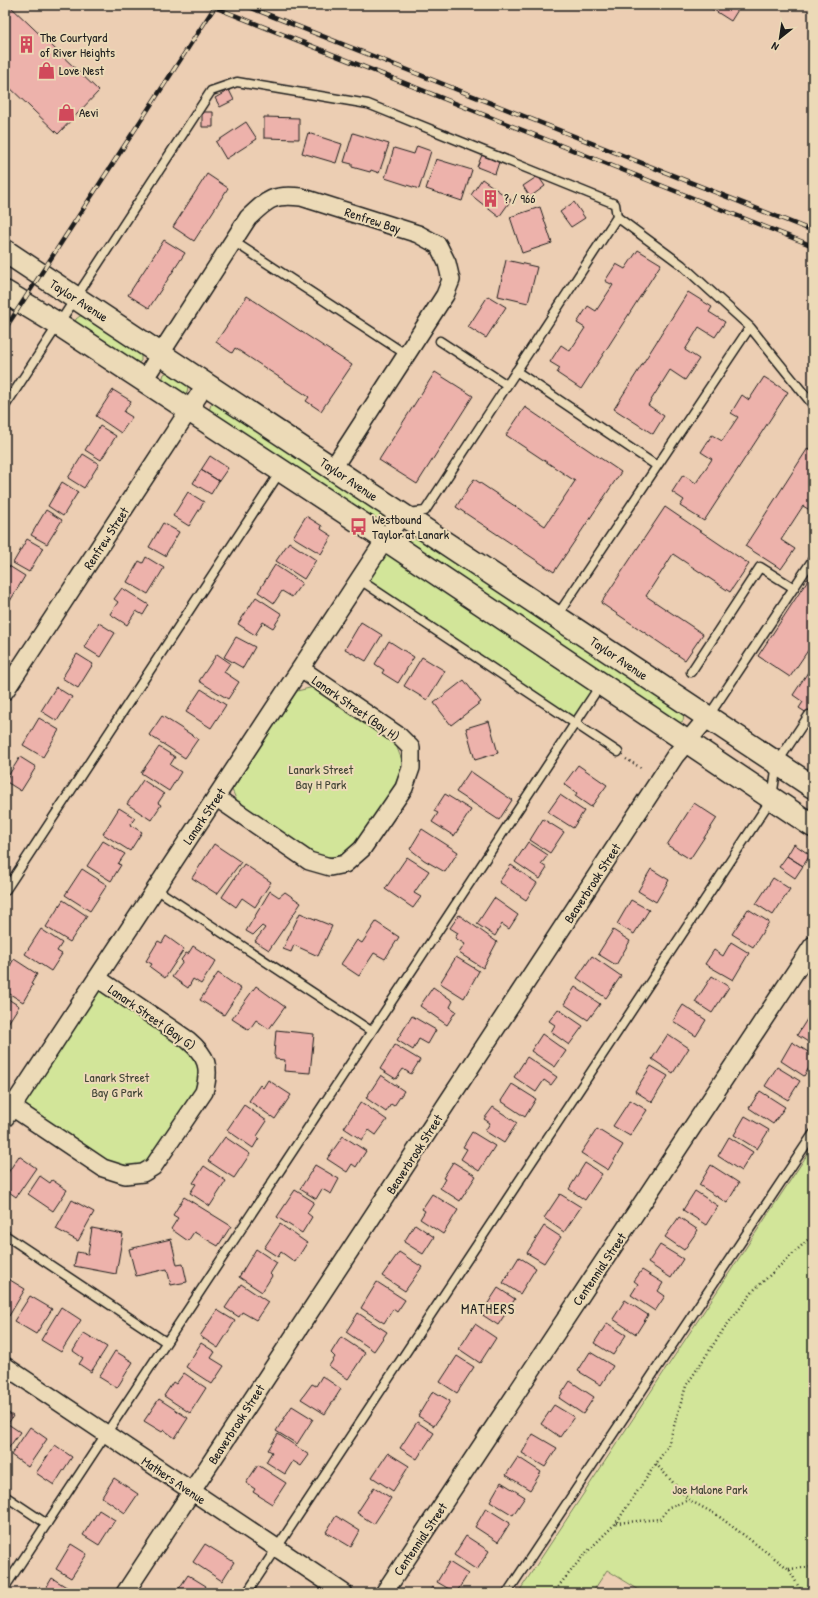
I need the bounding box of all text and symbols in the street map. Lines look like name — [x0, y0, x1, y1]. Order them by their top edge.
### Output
north arrow — [760, 18, 800, 58]
place label: The Courtyard of River Heights — [40, 28, 115, 61]
building icon: The Courtyard of River Heights — [17, 34, 37, 54]
text: N — [769, 39, 781, 54]
shop icon: Love Nest — [36, 60, 56, 80]
place label: Love Nest — [59, 61, 105, 79]
shop icon: Aevi — [56, 102, 76, 122]
place label: Aevi — [79, 103, 99, 121]
building icon: ? / 966 — [481, 188, 501, 208]
place label: ? / 966 — [504, 189, 535, 207]
street label: Renfrew Bay — [343, 202, 404, 238]
street label: Taylor Avenue — [46, 274, 112, 326]
street label: Taylor Avenue — [316, 453, 382, 505]
street label: Renfrew Street — [79, 503, 133, 573]
place label: Westbound Taylor at Lanark — [372, 510, 450, 543]
bus stop icon: Westbound Taylor at Lanark — [349, 516, 369, 536]
street label: Taylor Avenue — [586, 632, 652, 684]
street label: Lanark Street (Bay H) — [309, 671, 403, 745]
park label: Lanark Street Bay H Park — [289, 760, 354, 793]
street label: Lanark Street — [178, 784, 230, 848]
street label: Beaverbrook Street — [559, 839, 625, 926]
street label: Lanark Street (Bay G) — [105, 980, 199, 1054]
park label: Lanark Street Bay G Park — [85, 1068, 150, 1101]
street label: Beaverbrook Street — [381, 1110, 447, 1197]
street label: Centennial Street — [568, 1229, 630, 1309]
district label: MATHERS — [461, 1299, 515, 1318]
street label: Beaverbrook Street — [203, 1380, 269, 1467]
street label: Mathers Avenue — [138, 1452, 210, 1508]
park label: Joe Malone Park — [672, 1480, 748, 1498]
street label: Centennial Street — [389, 1499, 451, 1579]

